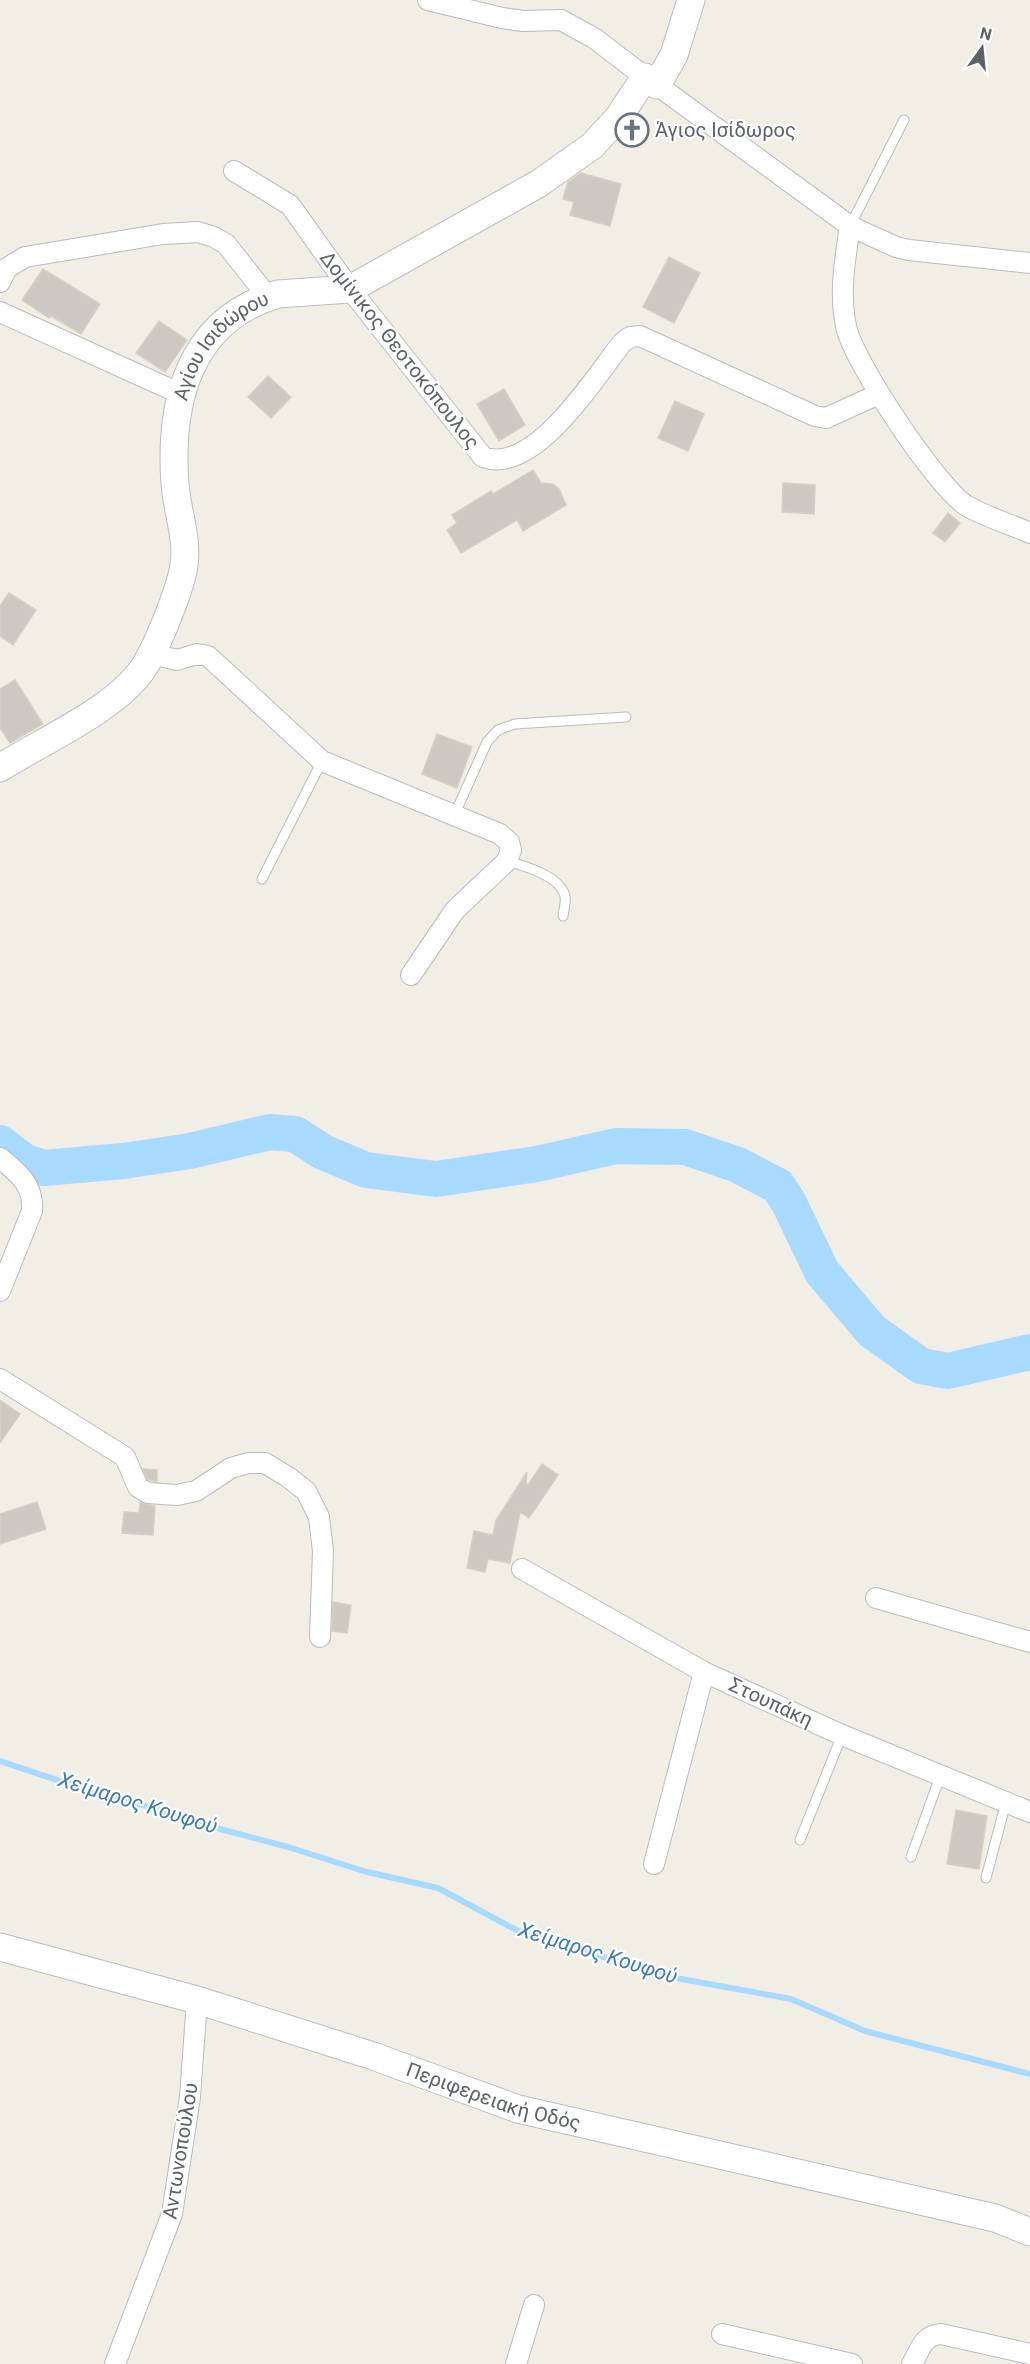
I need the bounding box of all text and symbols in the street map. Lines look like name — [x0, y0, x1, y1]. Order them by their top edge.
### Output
north arrow — [952, 18, 1012, 78]
text: N — [978, 23, 994, 45]
church icon: Άγιος Ισίδωρος — [614, 112, 650, 148]
place label: Άγιος Ισίδωρος — [655, 118, 796, 142]
street label: Δομίνικος Θεοτοκόπουλος — [315, 246, 485, 454]
street label: Αγίου Ισιδώρου — [168, 286, 272, 403]
street label: Στουπάκη — [725, 1672, 817, 1732]
water label: Χείμαρος Κουφού — [55, 1767, 220, 1839]
water label: Χείμαρος Κουφού — [515, 1917, 680, 1989]
street label: Περιφερειακή Οδός — [403, 2057, 583, 2135]
street label: Αντωνοπούλου — [157, 2081, 203, 2221]

